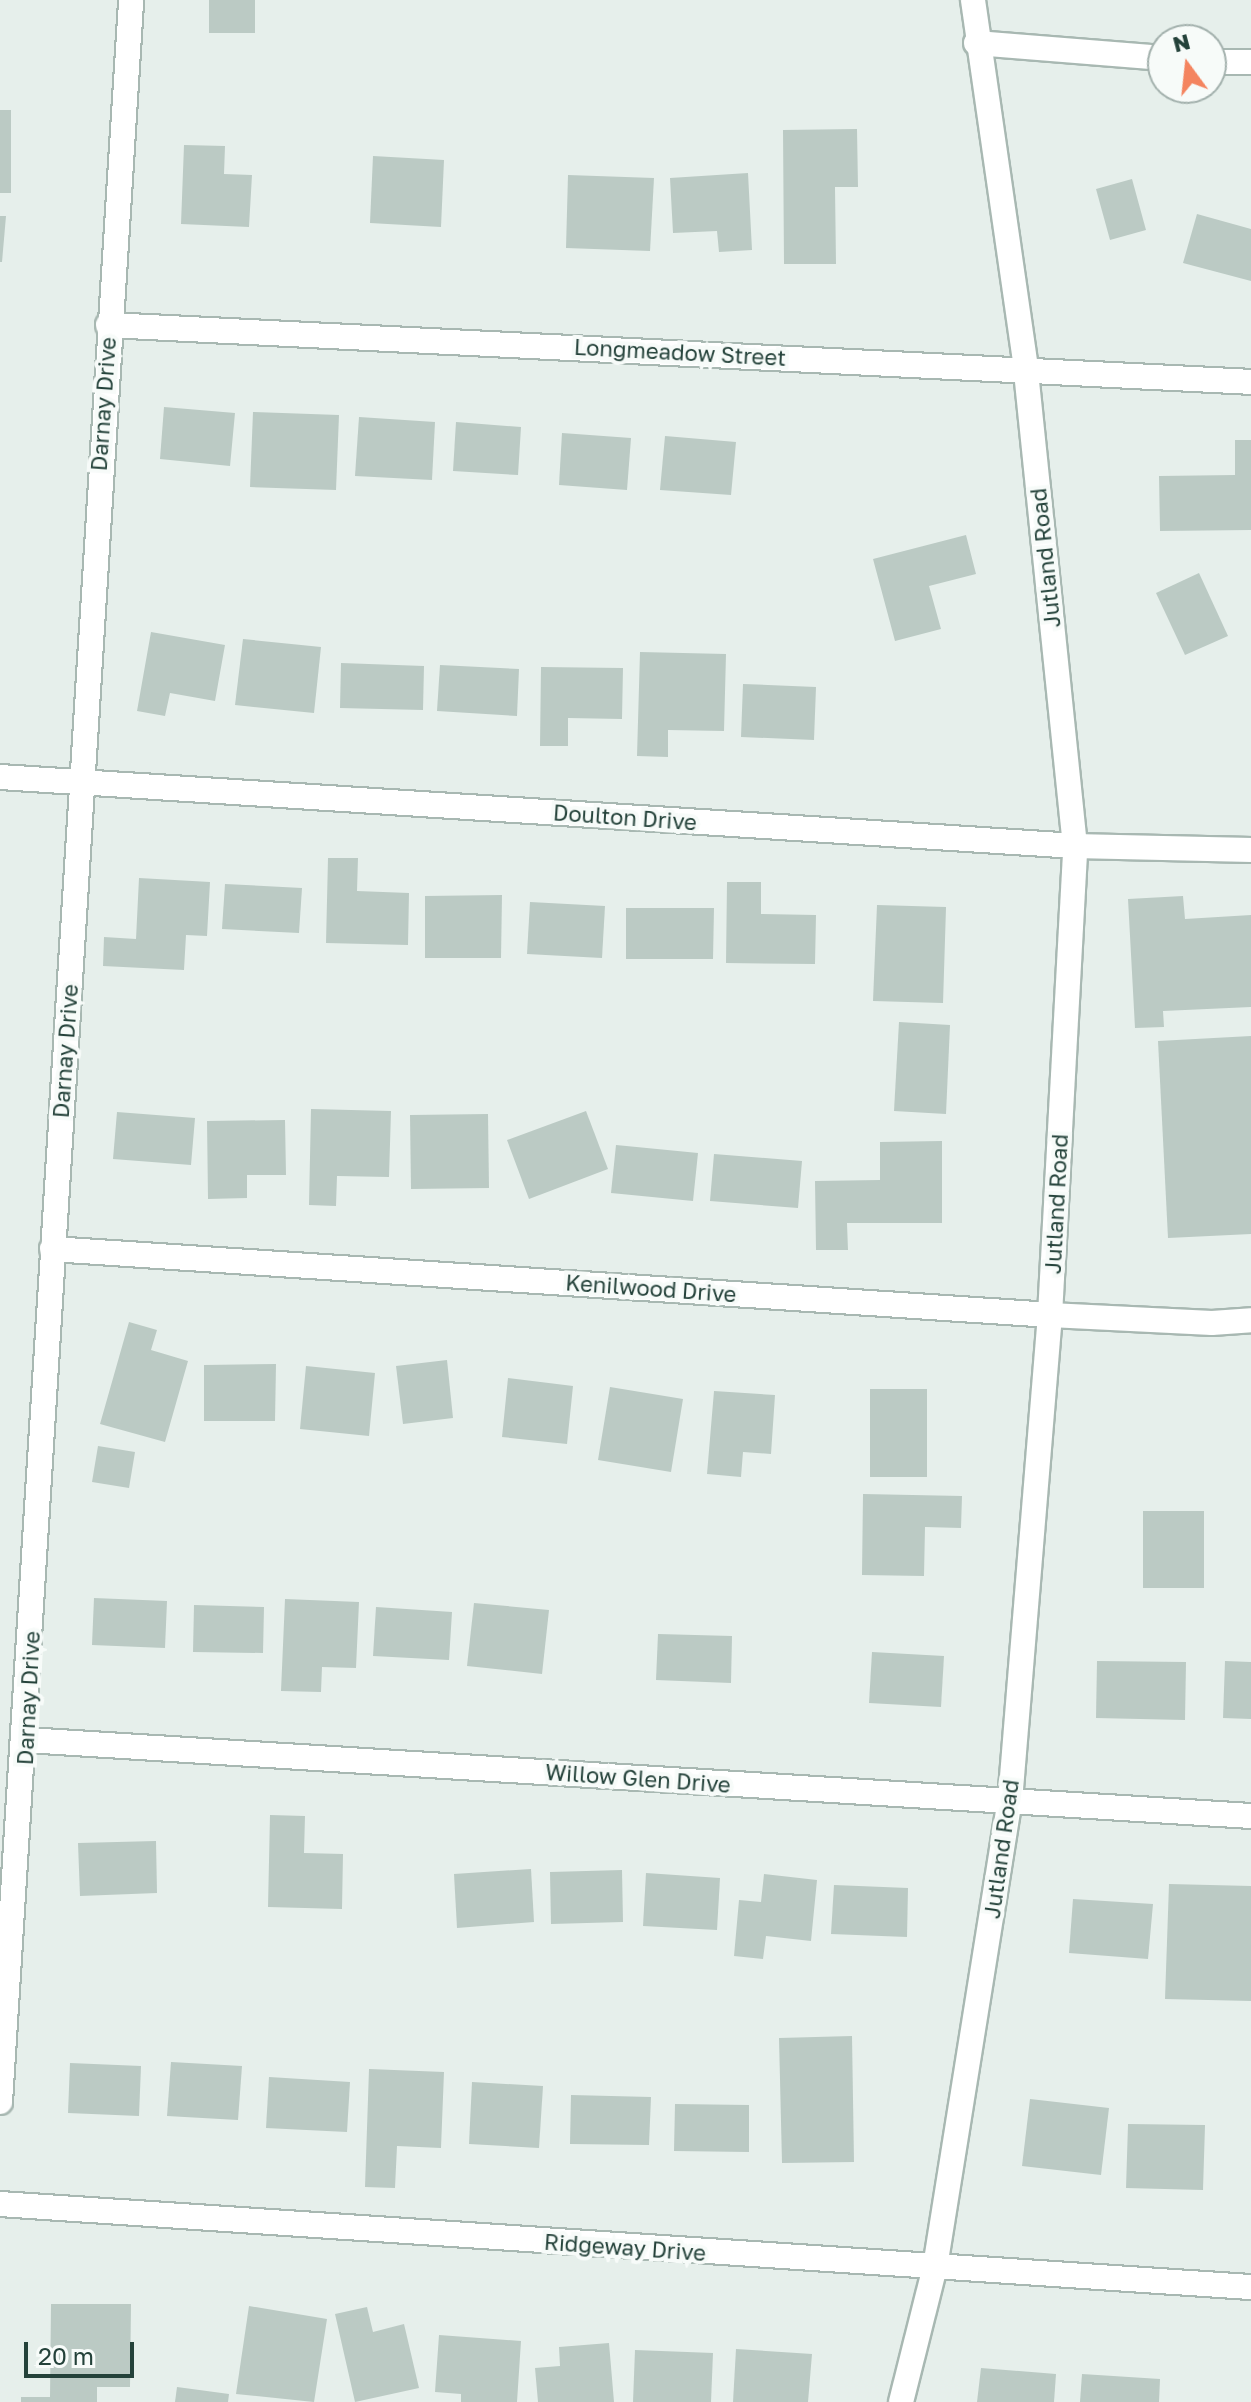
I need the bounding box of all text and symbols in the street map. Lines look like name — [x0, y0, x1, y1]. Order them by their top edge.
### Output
north arrow — [1147, 24, 1227, 104]
text: N — [1170, 27, 1193, 57]
street label: Longmeadow Street — [573, 333, 787, 371]
street label: Darnay Drive — [85, 336, 121, 472]
street label: Jutland Road — [1025, 487, 1065, 629]
street label: Doulton Drive — [552, 799, 698, 835]
street label: Darnay Drive — [47, 983, 83, 1119]
street label: Jutland Road — [1039, 1133, 1073, 1275]
street label: Kenilwood Drive — [565, 1269, 737, 1307]
street label: Darnay Drive — [11, 1630, 45, 1766]
street label: Willow Glen Drive — [544, 1758, 732, 1798]
street label: Jutland Road — [978, 1778, 1024, 1920]
street label: Ridgeway Drive — [543, 2228, 707, 2266]
scale bar — [28, 2326, 138, 2376]
text: 20 m — [38, 2341, 94, 2370]

